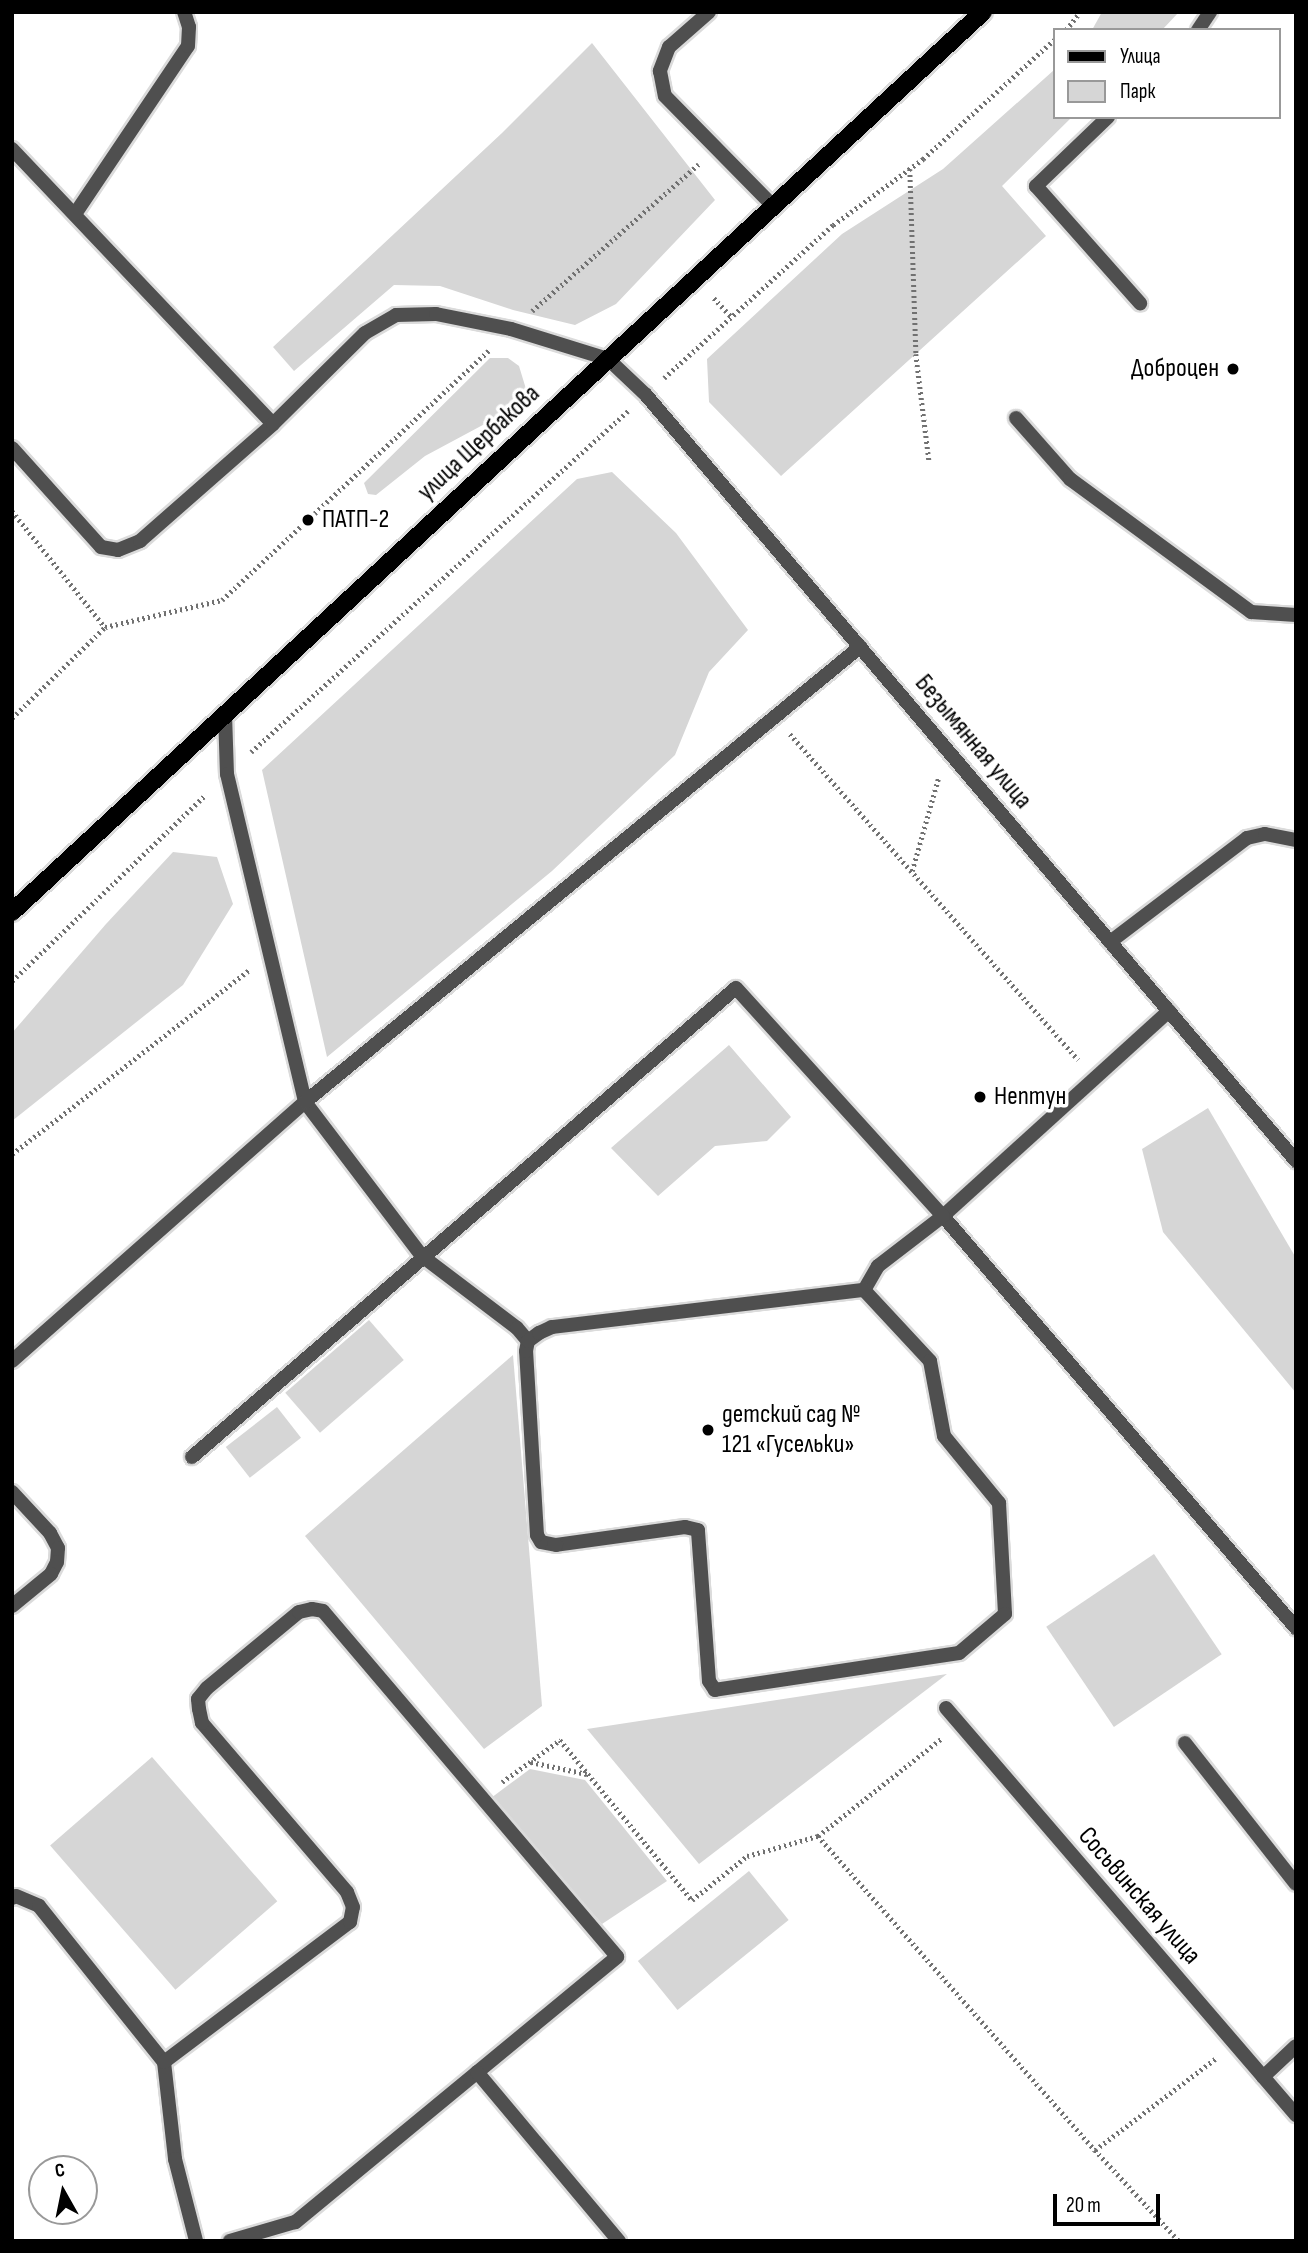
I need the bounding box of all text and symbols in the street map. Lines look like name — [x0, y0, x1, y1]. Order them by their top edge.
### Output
legend — [1052, 28, 1280, 119]
text: Улица — [1120, 44, 1161, 69]
text: Парк — [1120, 79, 1155, 104]
place label: Доброцен — [1131, 353, 1219, 385]
marker: Доброцен — [1225, 361, 1241, 377]
street label: улица Щербакова — [411, 378, 547, 508]
place label: ПАТП-2 — [322, 504, 389, 536]
marker: ПАТП-2 — [300, 512, 316, 528]
street label: Безымянная улица — [908, 668, 1038, 816]
place label: Нептун — [994, 1081, 1066, 1113]
marker: Нептун — [972, 1089, 988, 1105]
place label: детский сад № 121 «Гусельки» — [722, 1399, 861, 1460]
marker: детский сад № 121 «Гусельки» — [700, 1422, 716, 1438]
street label: Сосьвинская улица — [1071, 1821, 1207, 1971]
north arrow — [28, 2155, 98, 2225]
text: С — [53, 2159, 67, 2183]
scale bar — [1056, 2180, 1163, 2224]
text: 20 m — [1066, 2193, 1101, 2218]

